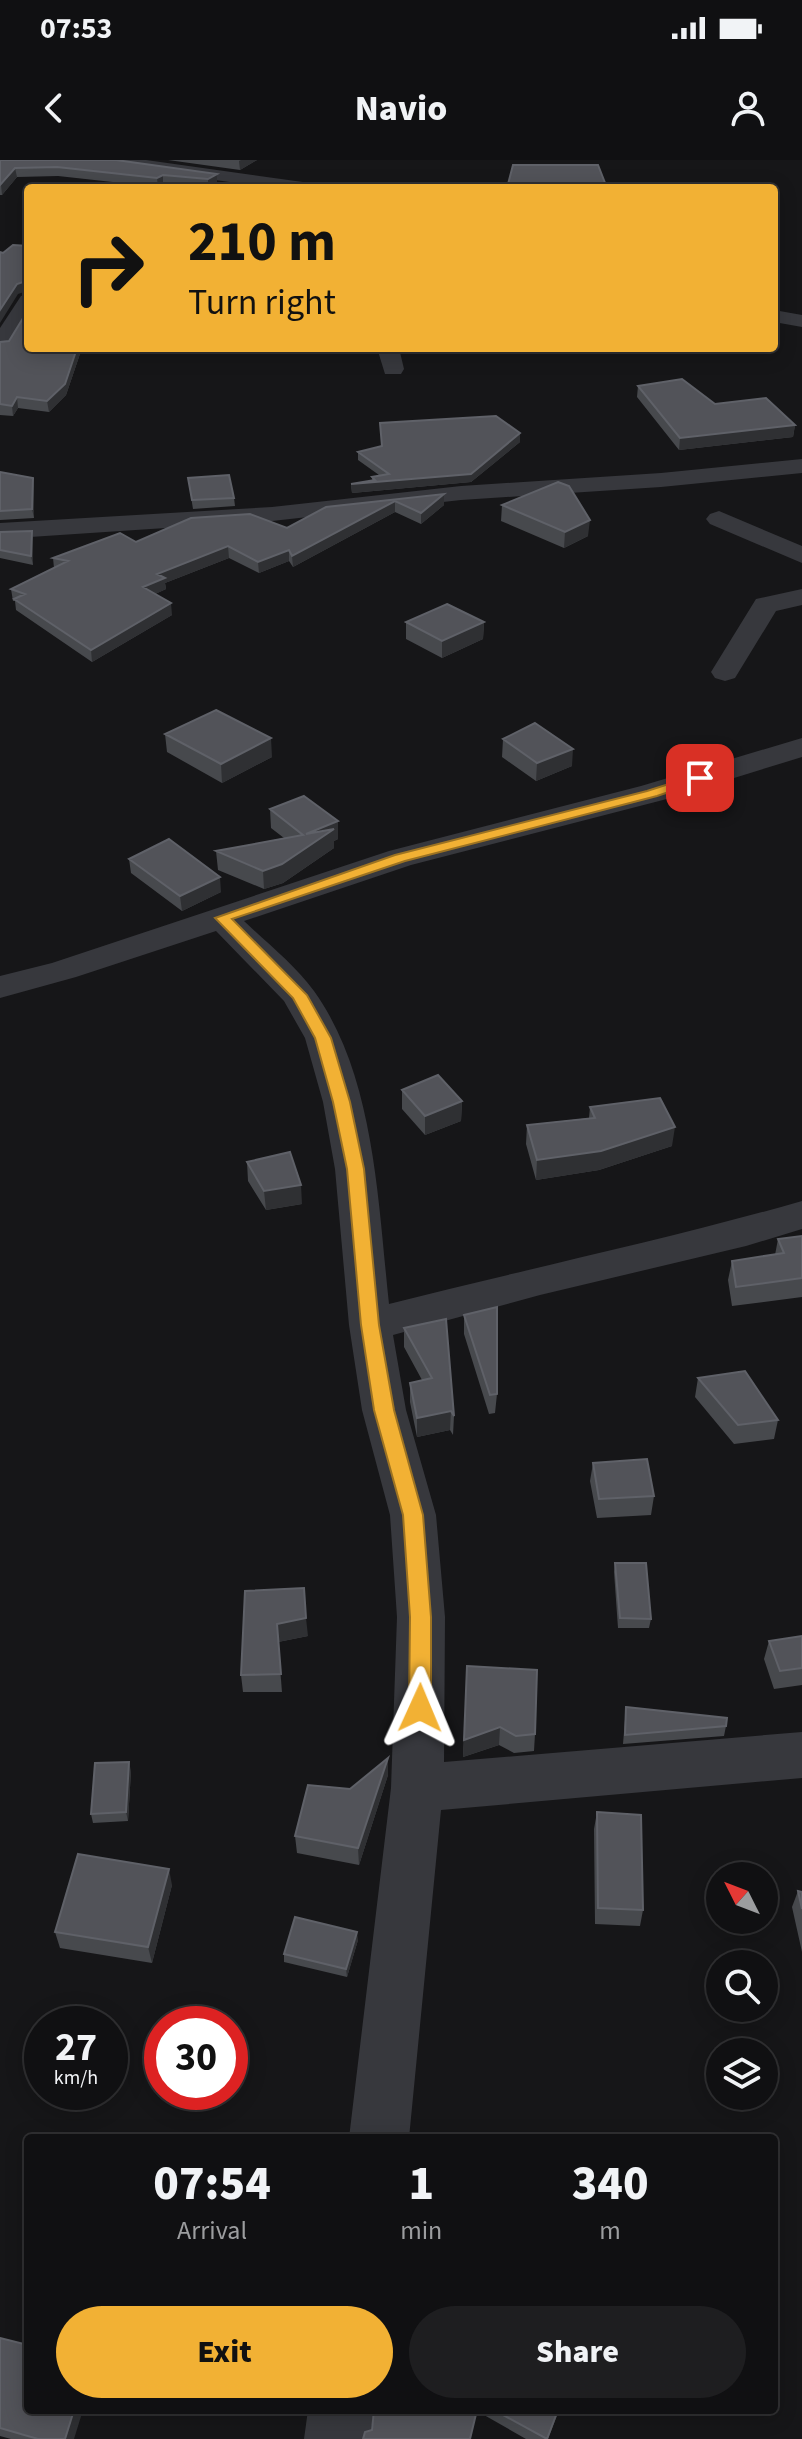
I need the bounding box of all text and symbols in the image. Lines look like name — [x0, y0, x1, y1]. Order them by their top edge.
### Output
text: 07:53 — [40, 7, 112, 50]
text: Navio — [355, 83, 447, 134]
icon: back — [32, 86, 76, 130]
icon: person — [726, 86, 770, 130]
text: 210 m — [188, 203, 336, 282]
icon: right — [56, 216, 160, 320]
text: Turn right — [188, 277, 336, 328]
pin — [666, 744, 734, 812]
icon: arrive — [678, 756, 722, 800]
position arrow — [378, 1666, 462, 1750]
north arrow — [706, 1862, 778, 1934]
map controls — [706, 1862, 778, 2110]
button: search — [706, 1950, 778, 2022]
speed limit sign: 30 — [144, 2006, 248, 2110]
text: 27 — [55, 2019, 97, 2076]
button: layers — [706, 2038, 778, 2110]
text: km/h — [54, 2064, 98, 2092]
text: 07:54 — [153, 2150, 271, 2218]
text: 1 — [408, 2150, 434, 2218]
text: 340 — [572, 2150, 649, 2218]
text: Arrival — [177, 2212, 247, 2249]
text: min — [400, 2212, 442, 2249]
text: m — [599, 2212, 621, 2249]
button: Exit — [56, 2306, 393, 2398]
button: Share — [409, 2306, 746, 2398]

